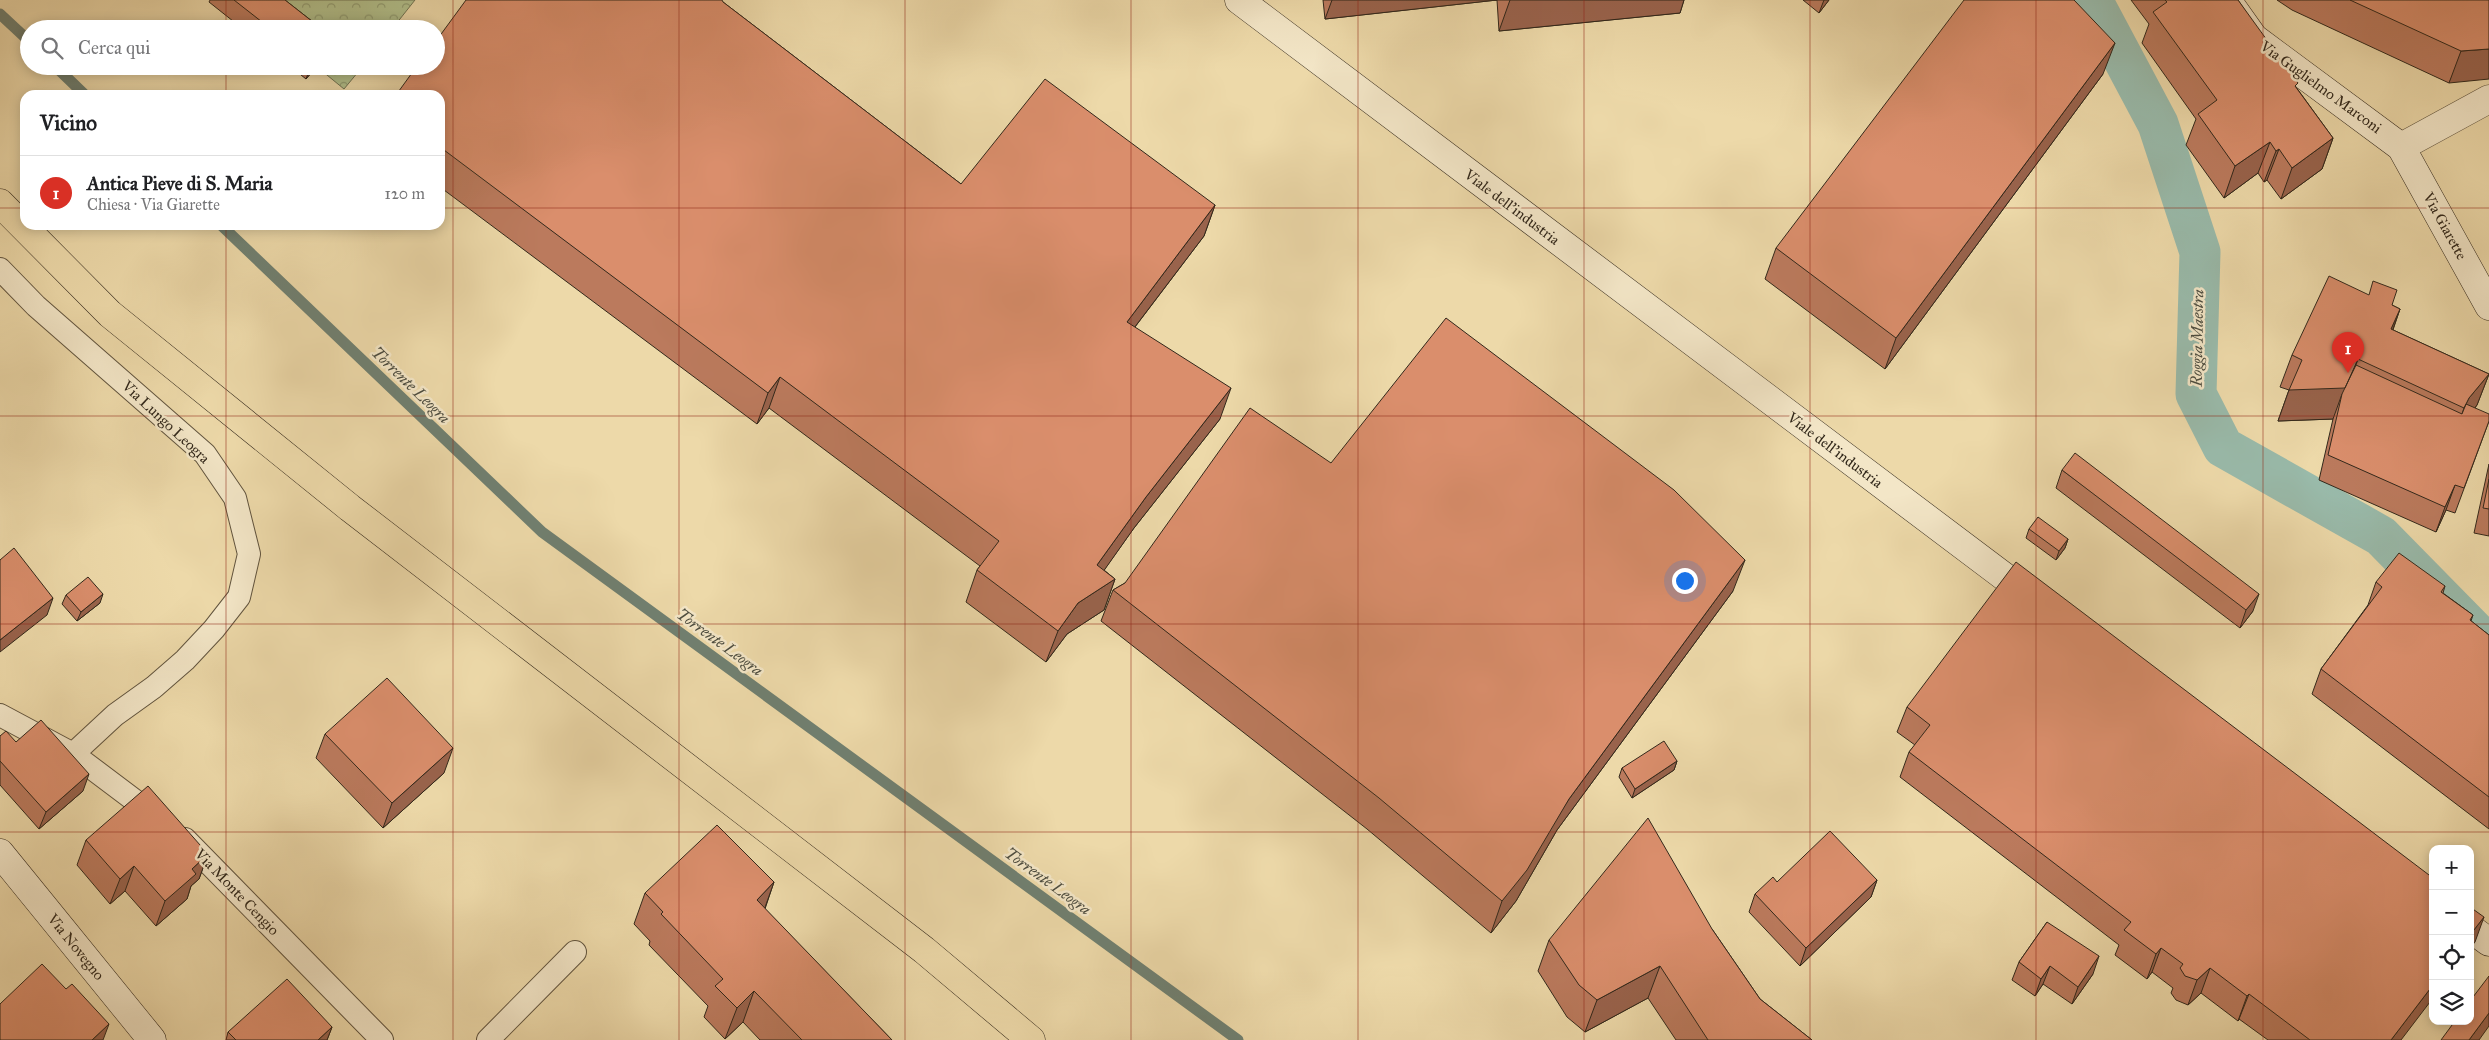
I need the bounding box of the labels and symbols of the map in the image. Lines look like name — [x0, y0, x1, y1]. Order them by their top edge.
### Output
street label: Via Guglielmo Marconi — [2256, 36, 2385, 137]
street label: Viale dell'industria — [1460, 165, 1564, 249]
street label: Via Giarette — [2419, 188, 2471, 263]
water label: Roggia Maestra — [2187, 289, 2207, 388]
pin: 1 — [2332, 332, 2364, 373]
water label: Torrente Leogra — [368, 343, 455, 428]
street label: Via Lungo Leogra — [118, 376, 214, 468]
street label: Viale dell'industria — [1783, 408, 1887, 492]
your location — [1672, 568, 1698, 594]
water label: Torrente Leogra — [673, 604, 767, 680]
water label: Torrente Leogra — [1001, 843, 1095, 919]
street label: Via Monte Cengio — [191, 844, 283, 939]
street label: Via Novegno — [43, 909, 108, 984]

